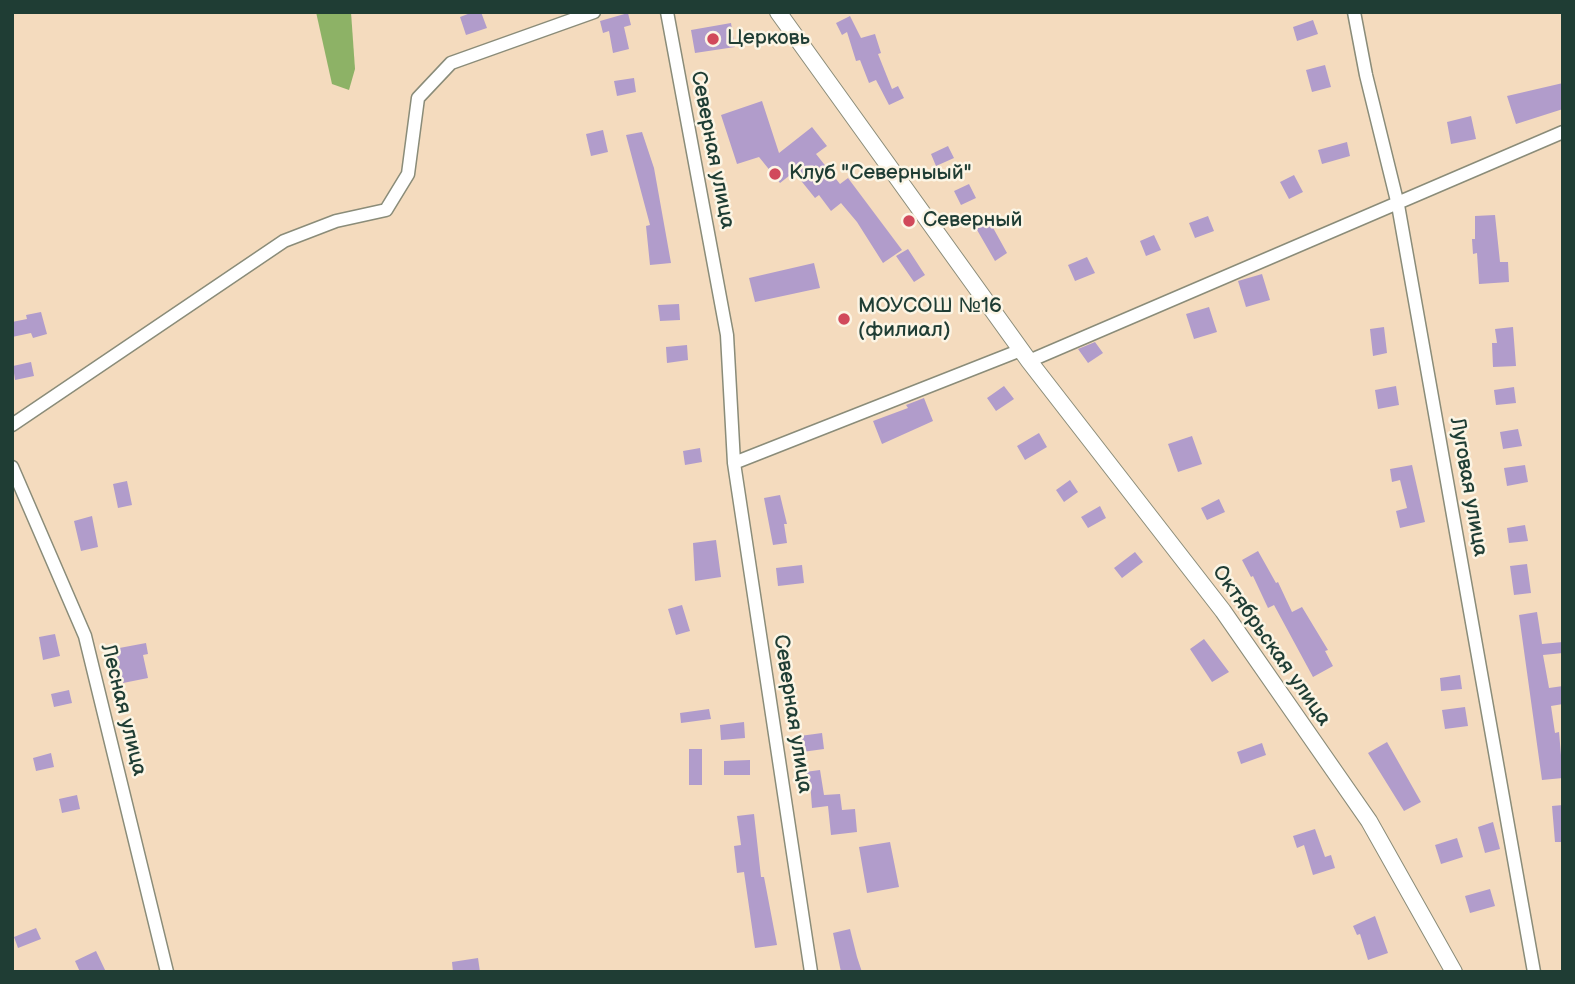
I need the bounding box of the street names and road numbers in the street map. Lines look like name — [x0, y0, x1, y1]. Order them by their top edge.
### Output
street label: Северная улица — [684, 69, 740, 231]
street label: Луговая улица — [1443, 416, 1493, 558]
street label: Октябрьская улица — [1206, 561, 1336, 731]
street label: Северная улица — [767, 633, 817, 795]
street label: Лесная улица — [94, 641, 152, 779]

